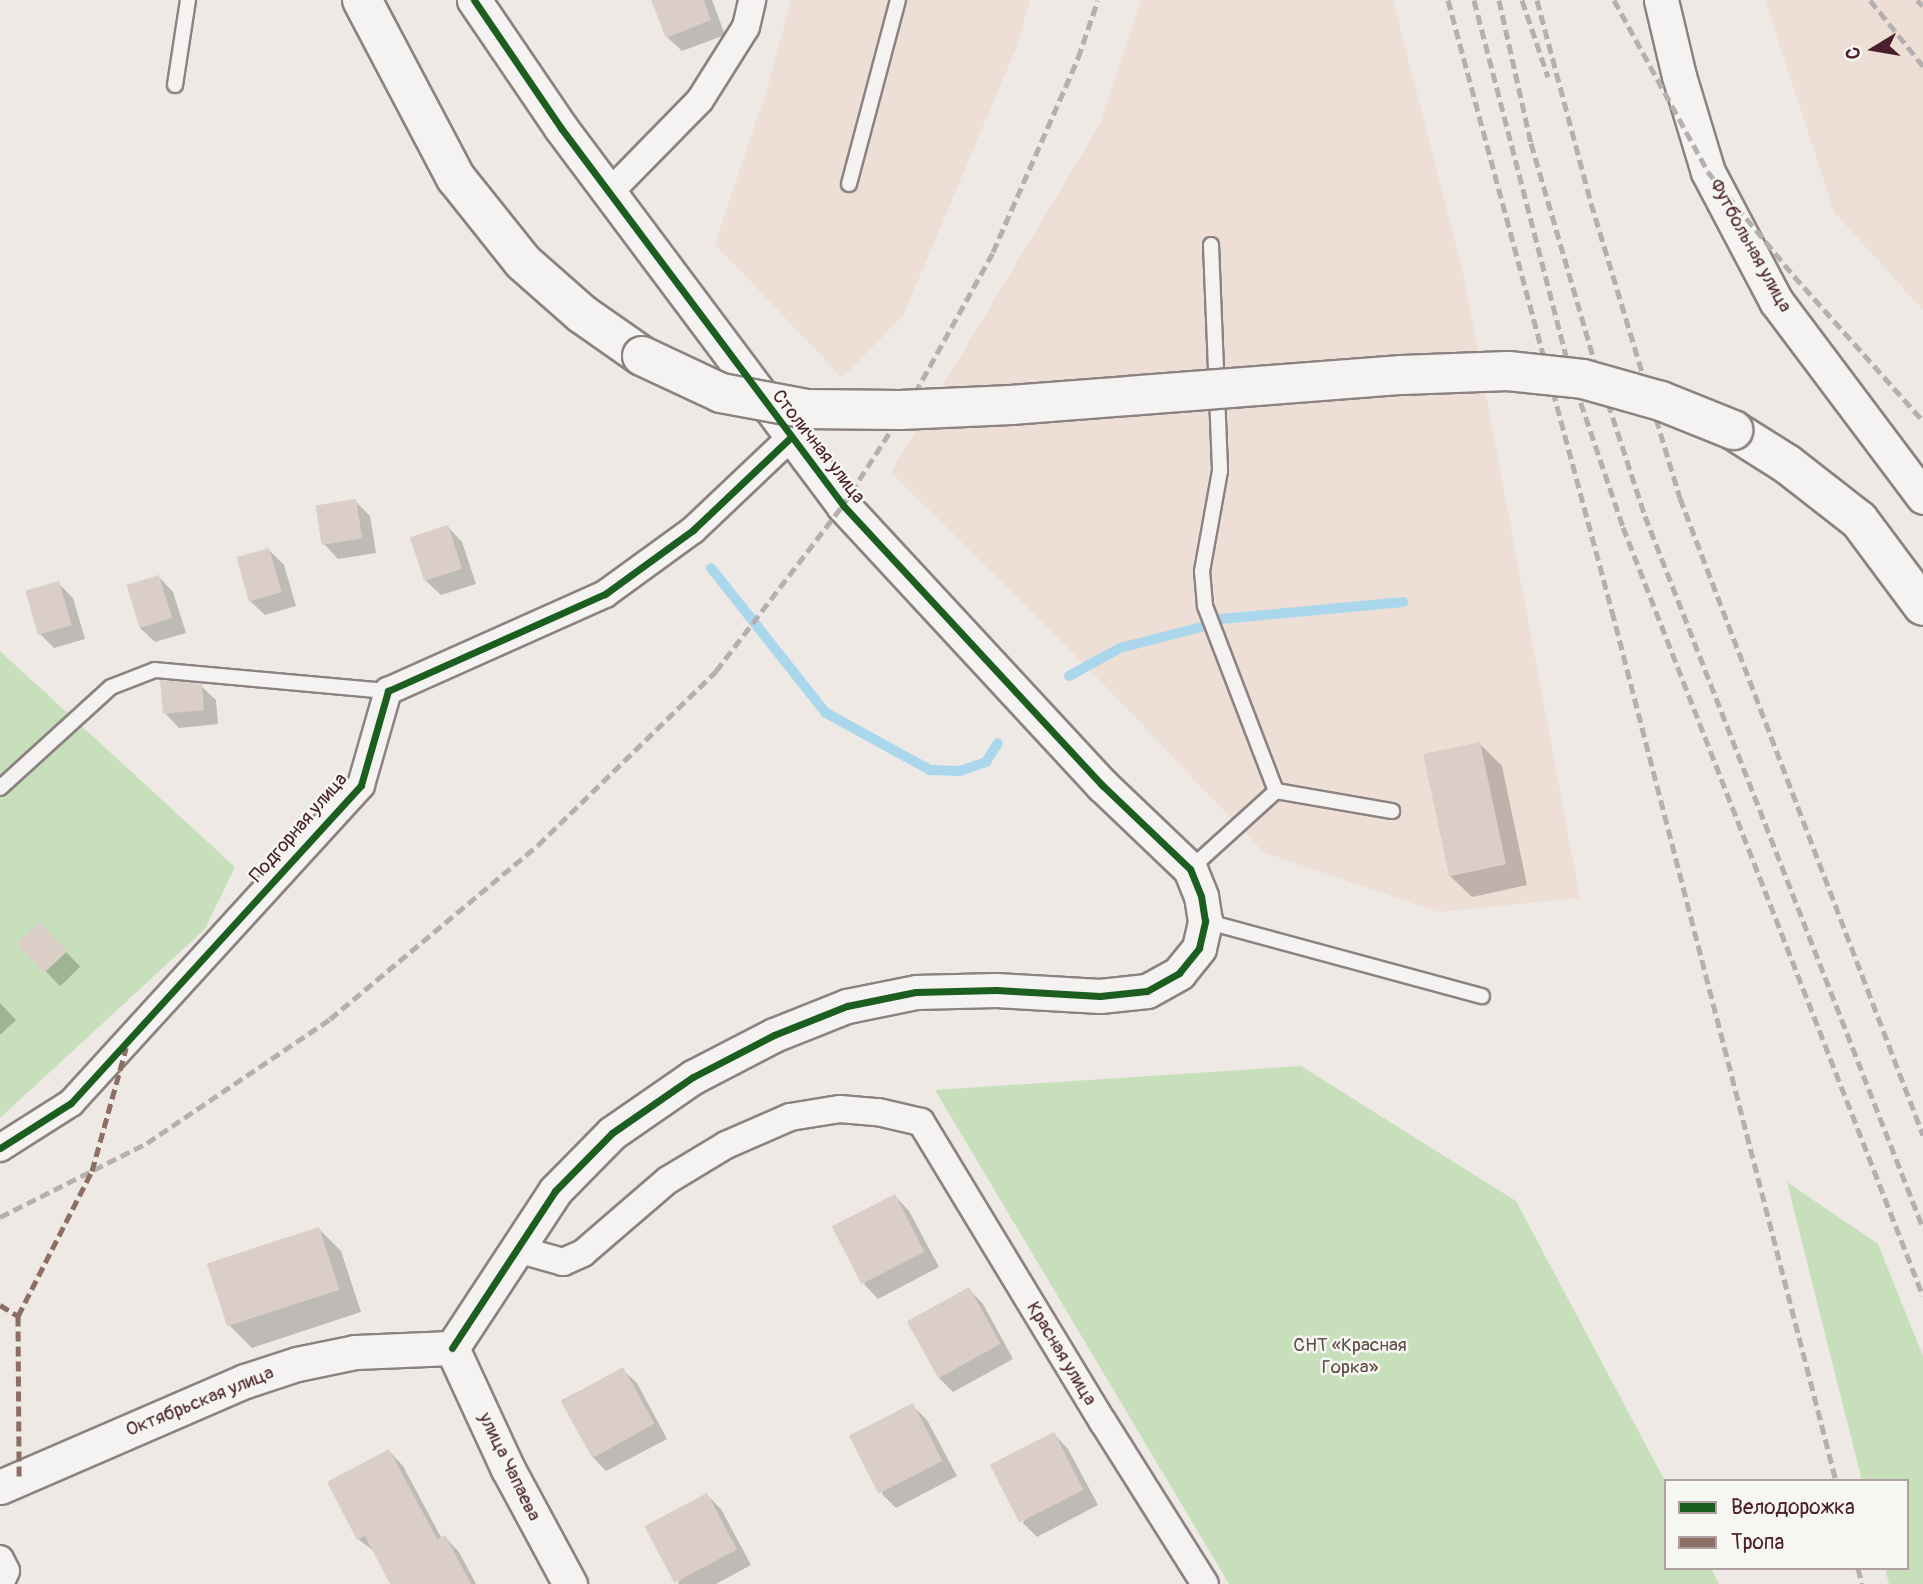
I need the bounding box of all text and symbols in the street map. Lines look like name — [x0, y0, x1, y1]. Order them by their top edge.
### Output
north arrow — [1839, 14, 1909, 84]
text: С — [1840, 45, 1866, 61]
street label: Футбольная улица — [1704, 175, 1796, 317]
street label: Столичная улица — [766, 386, 870, 508]
street label: Подгорная улица — [245, 769, 353, 887]
street label: Красная улица — [1021, 1298, 1101, 1410]
park label: СНТ «Красная Горка» — [1293, 1335, 1407, 1379]
street label: Октябрьская улица — [123, 1362, 277, 1442]
street label: улица Чапаева — [473, 1409, 545, 1525]
legend — [1664, 1479, 1909, 1570]
text: Велодорожка — [1731, 1494, 1855, 1521]
text: Тропа — [1731, 1529, 1784, 1556]

